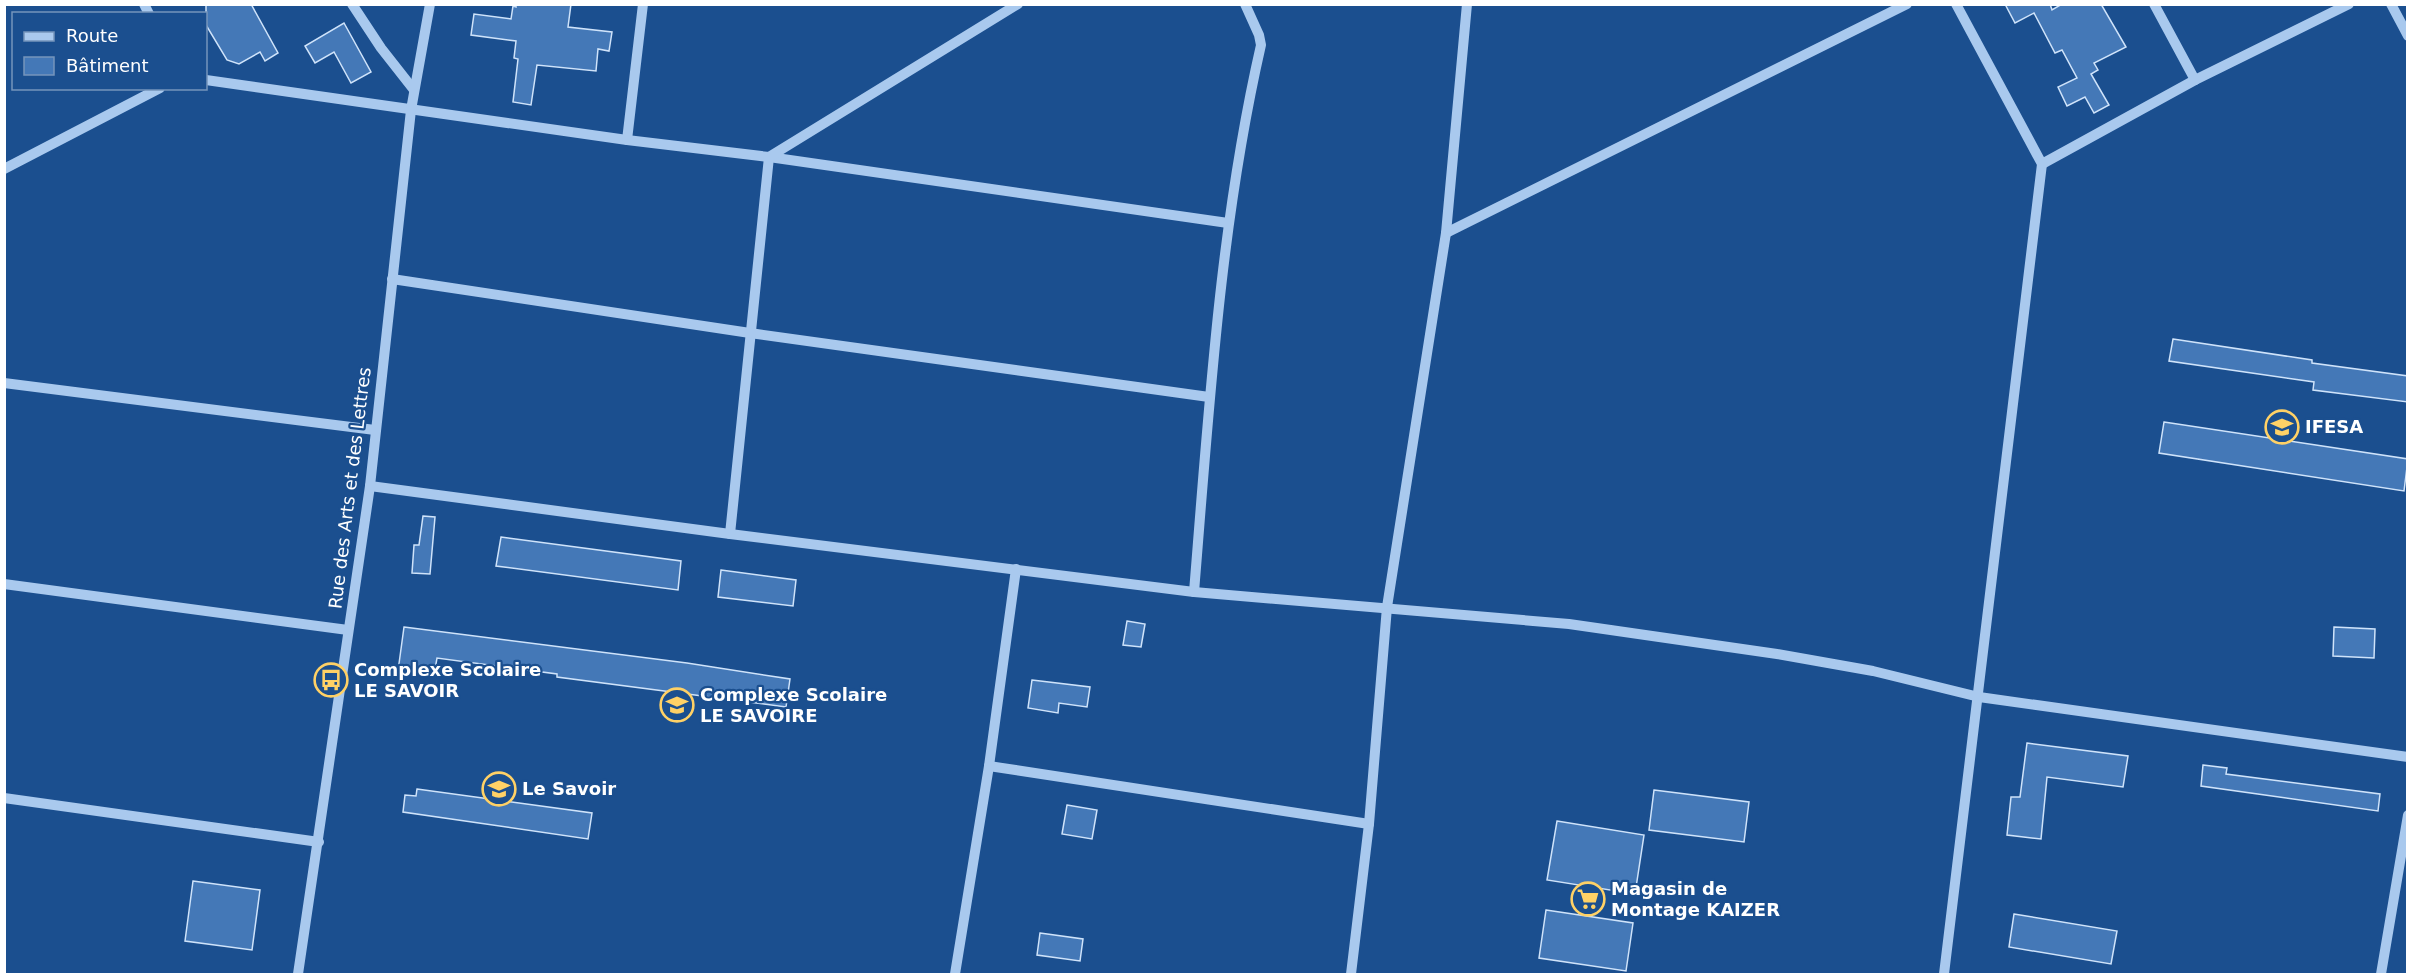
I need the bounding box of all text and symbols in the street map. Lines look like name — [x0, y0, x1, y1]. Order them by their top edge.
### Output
legend — [12, 12, 207, 90]
text: Route — [66, 25, 118, 46]
text: Bâtiment — [66, 55, 149, 76]
street label: Rue des Arts et des Lettres — [324, 366, 375, 610]
school or university icon: IFESA — [2264, 409, 2300, 445]
place label: IFESA — [2305, 416, 2363, 437]
place label: Complexe Scolaire LE SAVOIR — [354, 659, 541, 701]
bus stop icon: Complexe Scolaire LE SAVOIR — [313, 662, 349, 698]
place label: Complexe Scolaire LE SAVOIRE — [700, 684, 887, 726]
school or university icon: Complexe Scolaire LE SAVOIRE — [659, 687, 695, 723]
school or university icon: Le Savoir — [481, 771, 517, 807]
place label: Le Savoir — [522, 778, 616, 799]
place label: Magasin de Montage KAIZER — [1611, 878, 1780, 920]
supermarket icon: Magasin de Montage KAIZER — [1570, 881, 1606, 917]

